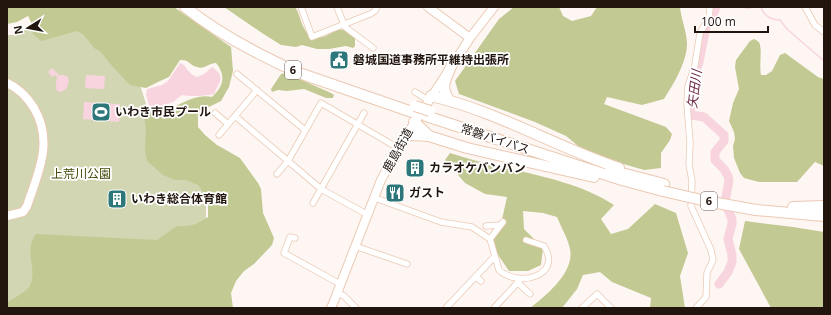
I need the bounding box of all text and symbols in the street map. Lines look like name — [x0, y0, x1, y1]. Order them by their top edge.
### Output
north arrow — [8, 8, 48, 48]
scale bar — [695, 8, 768, 34]
text: 100 m — [701, 13, 736, 30]
text: N — [9, 24, 26, 36]
public building icon: 磐城国道事務所平維持出張所 — [328, 49, 350, 71]
place label: 磐城国道事務所平維持出張所 — [353, 51, 509, 68]
road number: 6 — [285, 61, 301, 79]
water label: 矢田川 — [683, 67, 706, 109]
sports icon: いわき市民プール — [90, 101, 112, 123]
place label: いわき市民プール — [115, 103, 211, 120]
street label: 常磐バイパス — [458, 119, 532, 158]
street label: 鹿島街道 — [378, 125, 417, 175]
building icon: カラオケバンバン — [404, 157, 426, 179]
place label: カラオケバンバン — [429, 159, 526, 176]
park label: 上荒川公園 — [51, 165, 111, 182]
restaurant icon: ガスト — [384, 182, 406, 204]
place label: ガスト — [409, 184, 445, 201]
building icon: いわき総合体育館 — [106, 188, 128, 210]
place label: いわき総合体育館 — [131, 190, 227, 207]
road number: 6 — [701, 192, 717, 210]

